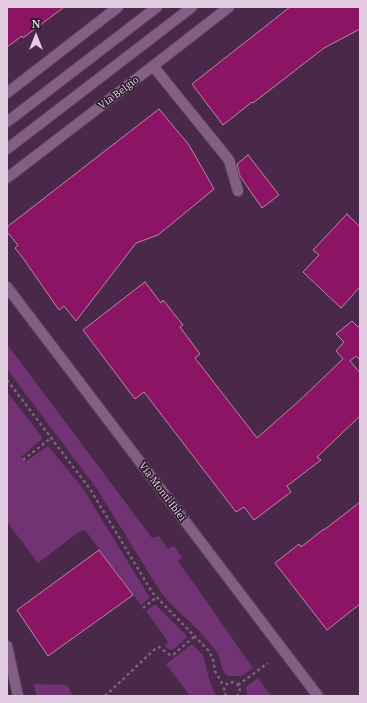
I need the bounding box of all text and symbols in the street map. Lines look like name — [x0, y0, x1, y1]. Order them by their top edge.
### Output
north arrow — [16, 16, 56, 56]
text: N — [32, 16, 40, 31]
street label: Via Belgio — [96, 74, 142, 112]
street label: Via Monti Iblei — [136, 460, 188, 524]

